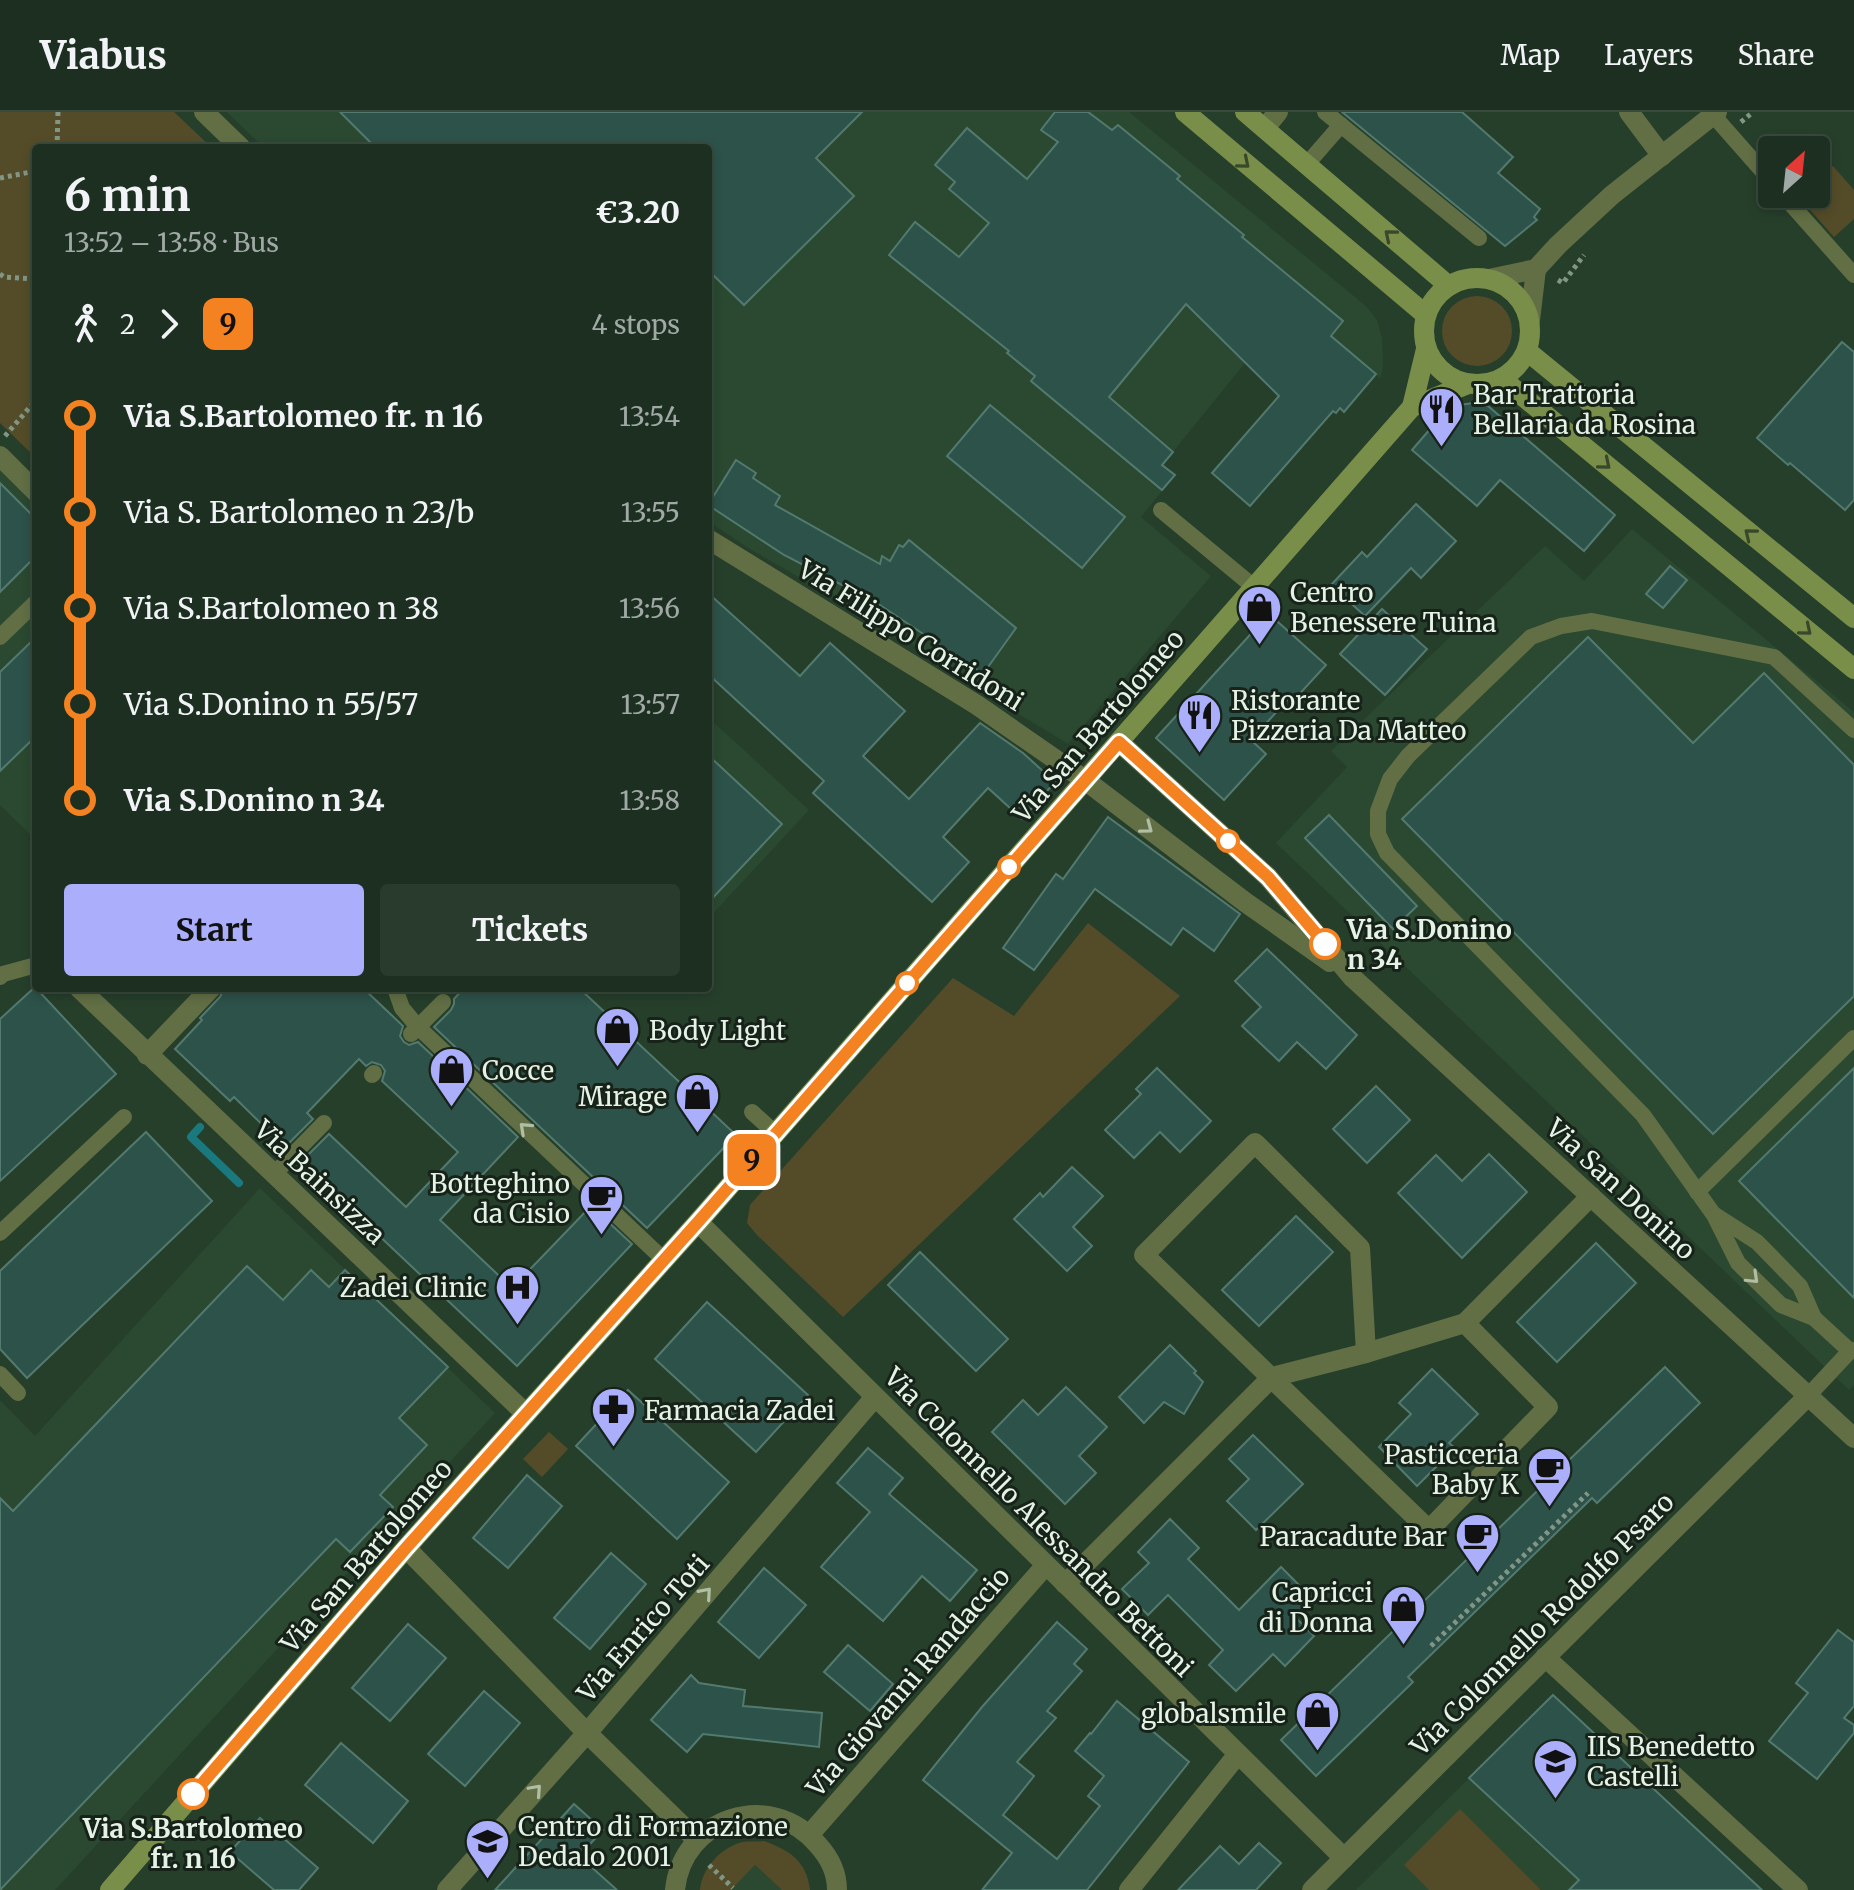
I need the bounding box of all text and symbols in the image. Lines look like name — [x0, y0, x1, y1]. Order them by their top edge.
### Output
text: Viabus — [40, 32, 167, 79]
text: Map — [1500, 37, 1560, 73]
text: Layers — [1604, 37, 1693, 73]
text: Share — [1737, 37, 1814, 73]
north arrow — [1758, 136, 1830, 208]
map controls — [1758, 136, 1830, 208]
one-way arrow — [1235, 153, 1250, 168]
text: 6 min — [64, 168, 191, 223]
text: €3.20 — [595, 193, 680, 231]
text: 13:52 – 13:58 · Bus — [64, 226, 279, 259]
one-way arrow — [1385, 230, 1399, 245]
icon: walk — [64, 302, 108, 346]
icon: forward — [147, 302, 191, 346]
text: 9 — [219, 306, 237, 342]
text: 2 — [120, 308, 135, 341]
text: 4 stops — [591, 308, 680, 341]
place label: Bar Trattoria Bellaria da Rosina — [1473, 378, 1696, 441]
restaurant icon: Bar Trattoria Bellaria da Rosina — [1418, 385, 1466, 448]
text: Via S.Bartolomeo fr. n 16 — [124, 397, 483, 435]
text: 13:54 — [619, 400, 680, 433]
one-way arrow — [1596, 454, 1611, 469]
text: Via S. Bartolomeo n 23/b — [124, 493, 474, 531]
text: 13:55 — [621, 496, 680, 529]
one-way arrow — [1744, 529, 1759, 543]
street label: Via Filippo Corridoni — [791, 552, 1030, 718]
place label: Centro Benessere Tuina — [1290, 576, 1496, 639]
shop icon: Centro Benessere Tuina — [1235, 583, 1283, 646]
text: Via S.Bartolomeo n 38 — [124, 589, 439, 627]
text: 13:56 — [619, 592, 680, 625]
one-way arrow — [1797, 620, 1811, 635]
street label: Via San Bartolomeo — [1004, 623, 1191, 830]
place label: Ristorante Pizzeria Da Matteo — [1231, 684, 1467, 747]
text: Via S.Donino n 55/57 — [124, 685, 418, 723]
text: 13:57 — [621, 688, 680, 721]
restaurant icon: Ristorante Pizzeria Da Matteo — [1176, 691, 1224, 754]
text: Via S.Donino n 34 — [124, 781, 385, 819]
text: 13:58 — [619, 784, 680, 817]
one-way arrow — [1138, 818, 1152, 832]
unlabelled marker — [1217, 830, 1239, 852]
unlabelled marker — [998, 856, 1020, 878]
button: Start — [64, 884, 364, 976]
button: Tickets — [380, 884, 680, 976]
place label: Via S.Donino n 34 — [1346, 913, 1512, 976]
marker: Via S.Donino n 34 — [1310, 929, 1340, 959]
unlabelled marker — [896, 972, 918, 994]
shop icon: Body Light — [594, 1006, 642, 1069]
place label: Body Light — [649, 1014, 786, 1047]
shop icon: Cocce — [427, 1046, 475, 1109]
place label: Cocce — [482, 1054, 554, 1087]
shop icon: Mirage — [674, 1072, 722, 1135]
place label: Mirage — [578, 1080, 667, 1113]
street label: Via San Donino — [1539, 1111, 1703, 1267]
street label: Via Bainsizza — [247, 1112, 392, 1251]
one-way arrow — [520, 1124, 535, 1138]
line badge: 9 — [726, 1134, 778, 1186]
text: 9 — [743, 1142, 761, 1178]
place label: Botteghino da Cisio — [430, 1167, 570, 1230]
cafe icon: Botteghino da Cisio — [577, 1174, 625, 1237]
hospital icon: Zadei Clinic — [494, 1263, 542, 1326]
one-way arrow — [1744, 1268, 1758, 1283]
place label: Zadei Clinic — [340, 1271, 487, 1304]
street label: Via Colonnello Alessandro Bettoni — [877, 1360, 1201, 1684]
pharmacy icon: Farmacia Zadei — [589, 1386, 637, 1449]
place label: Farmacia Zadei — [644, 1394, 835, 1427]
place label: Pasticceria Baby K — [1384, 1438, 1519, 1501]
cafe icon: Pasticceria Baby K — [1526, 1445, 1574, 1508]
street label: Via San Bartolomeo — [272, 1453, 459, 1660]
street label: Via Colonnello Rodolfo Psaro — [1403, 1485, 1681, 1763]
cafe icon: Paracadute Bar — [1454, 1512, 1502, 1575]
place label: Paracadute Bar — [1259, 1520, 1447, 1553]
street label: Via Enrico Toti — [569, 1547, 716, 1709]
street label: Via Giovanni Randaccio — [799, 1560, 1017, 1804]
place label: Capricci di Donna — [1259, 1576, 1373, 1639]
shop icon: Capricci di Donna — [1380, 1583, 1428, 1646]
one-way arrow — [696, 1588, 711, 1603]
shop icon: globalsmile — [1293, 1689, 1341, 1752]
place label: globalsmile — [1141, 1697, 1286, 1730]
place label: IIS Benedetto Castelli — [1587, 1730, 1755, 1793]
school or university icon: IIS Benedetto Castelli — [1532, 1737, 1580, 1800]
marker: Via S.Bartolomeo fr. n 16 — [178, 1779, 208, 1809]
one-way arrow — [526, 1784, 541, 1799]
place label: Centro di Formazione Dedalo 2001 — [518, 1810, 788, 1873]
place label: Via S.Bartolomeo fr. n 16 — [82, 1812, 303, 1875]
school or university icon: Centro di Formazione Dedalo 2001 — [463, 1817, 511, 1880]

